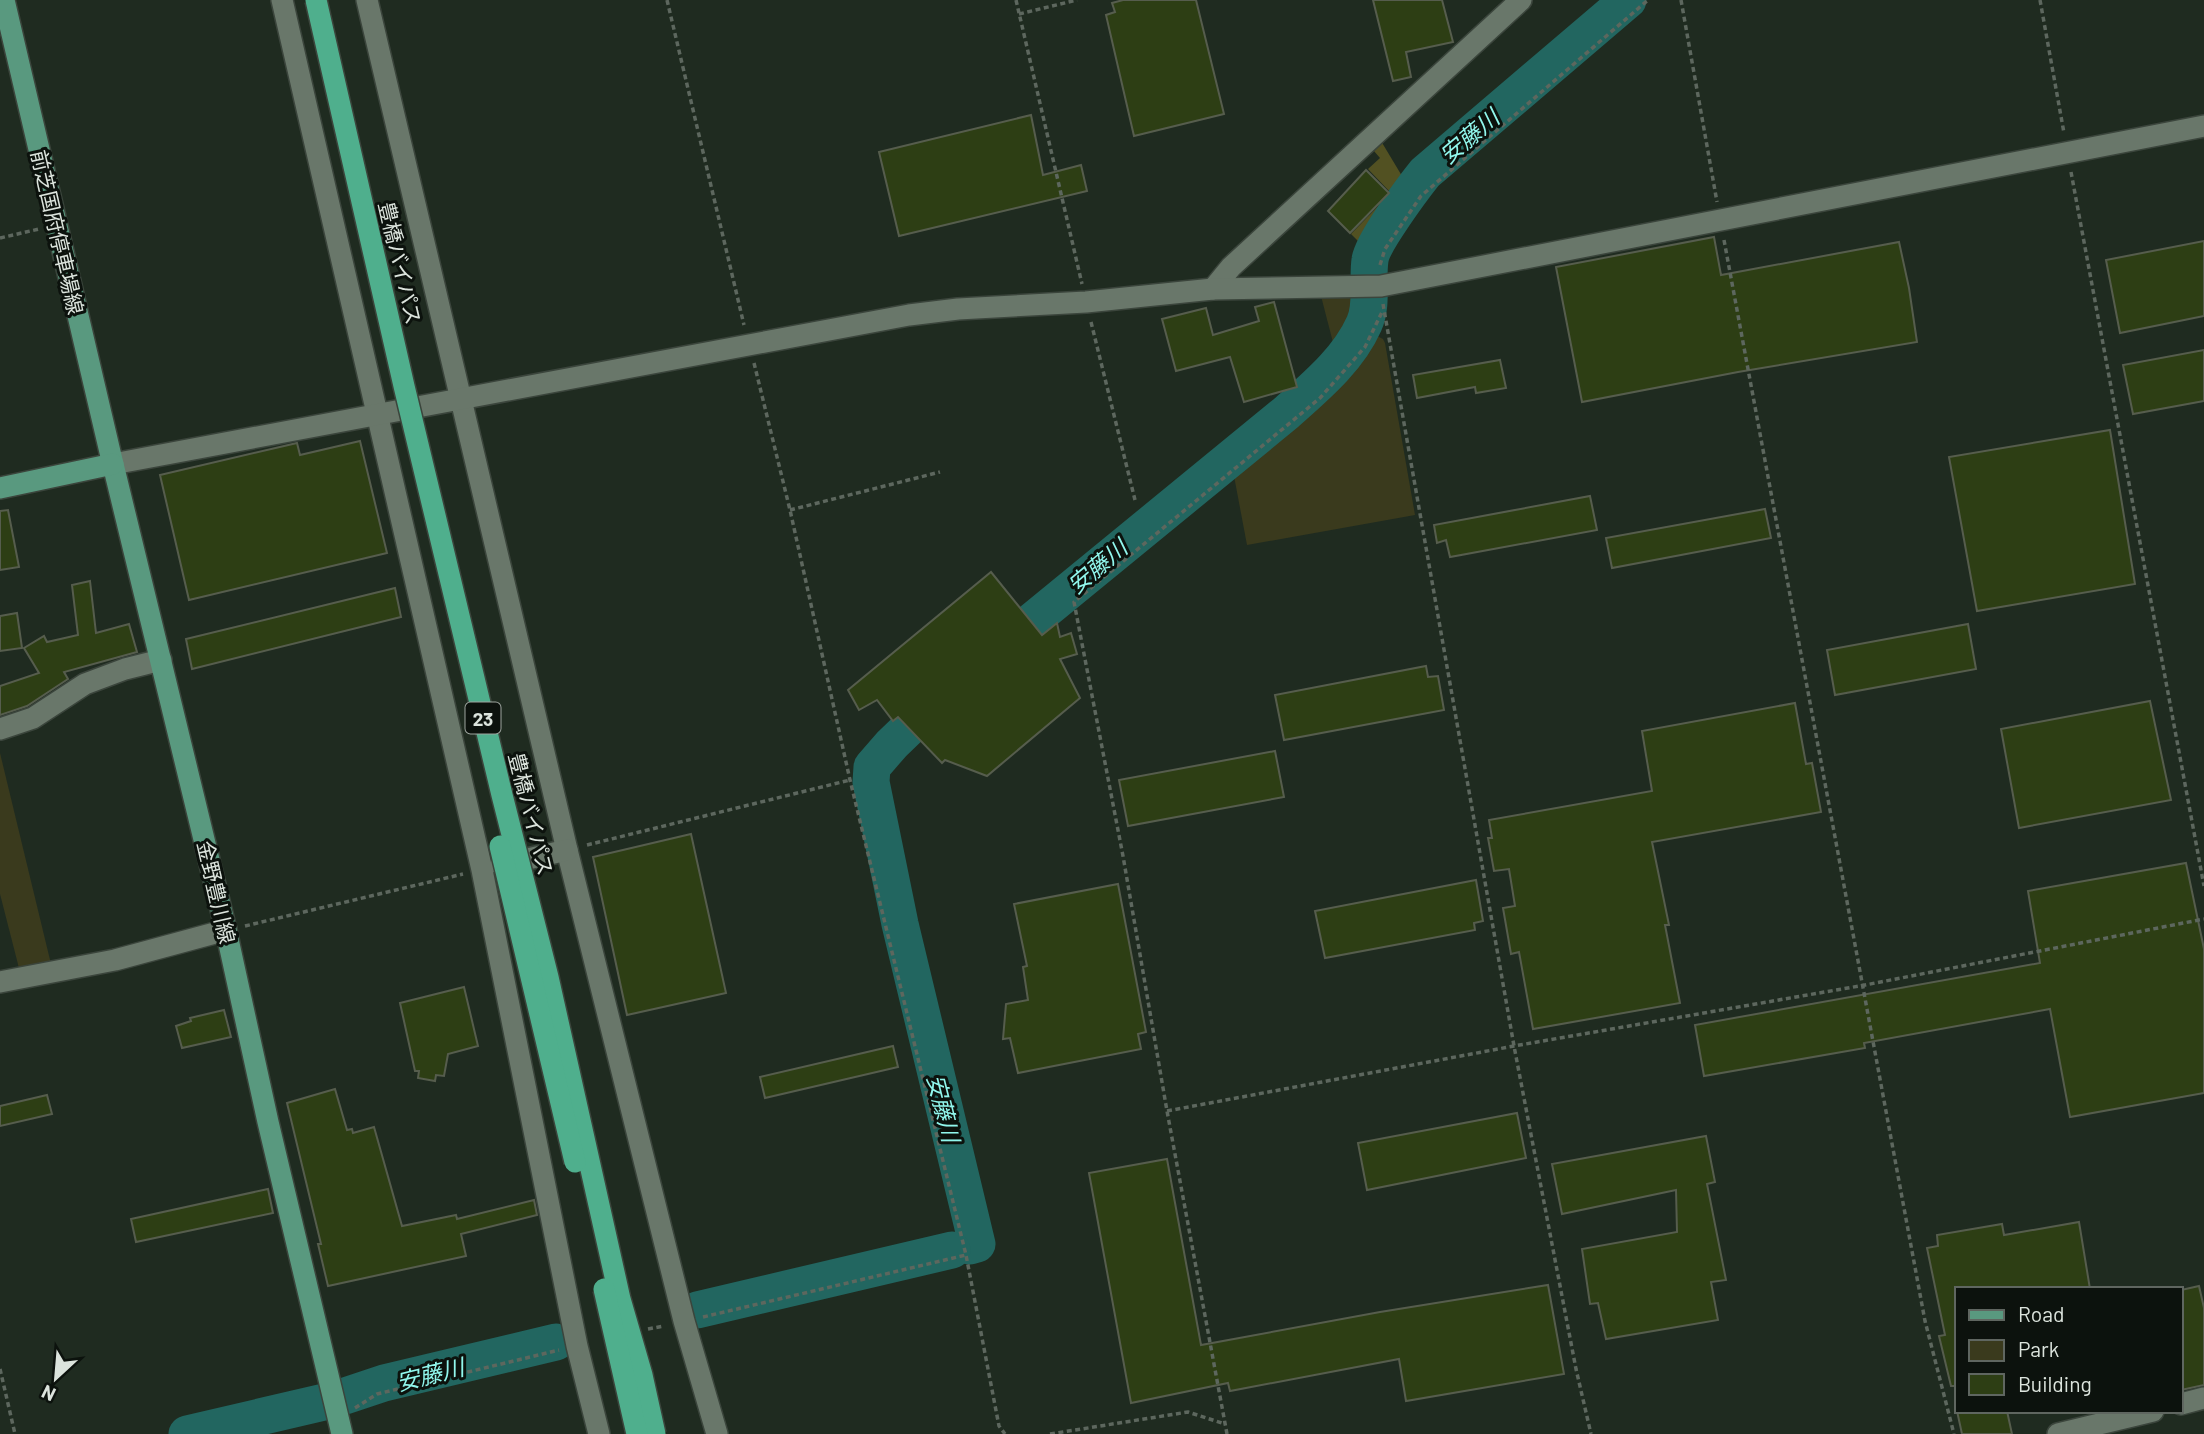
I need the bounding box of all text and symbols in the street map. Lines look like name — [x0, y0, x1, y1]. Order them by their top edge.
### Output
water label: 安藤川 — [1434, 101, 1507, 169]
street label: 前芝国府停車場線 — [27, 147, 89, 317]
street label: 豊橋バイパス — [375, 199, 427, 327]
water label: 安藤川 — [1062, 531, 1135, 599]
road number: 23 — [466, 702, 500, 734]
street label: 豊橋バイパス — [505, 750, 559, 878]
street label: 金野豊川線 — [193, 838, 241, 946]
water label: 安藤川 — [922, 1071, 967, 1148]
legend — [1955, 1287, 2183, 1413]
text: Road — [2018, 1301, 2064, 1326]
text: Park — [2018, 1336, 2059, 1361]
north arrow — [21, 1343, 91, 1413]
water label: 安藤川 — [393, 1351, 470, 1396]
text: Building — [2018, 1371, 2092, 1396]
text: N — [38, 1381, 59, 1407]

